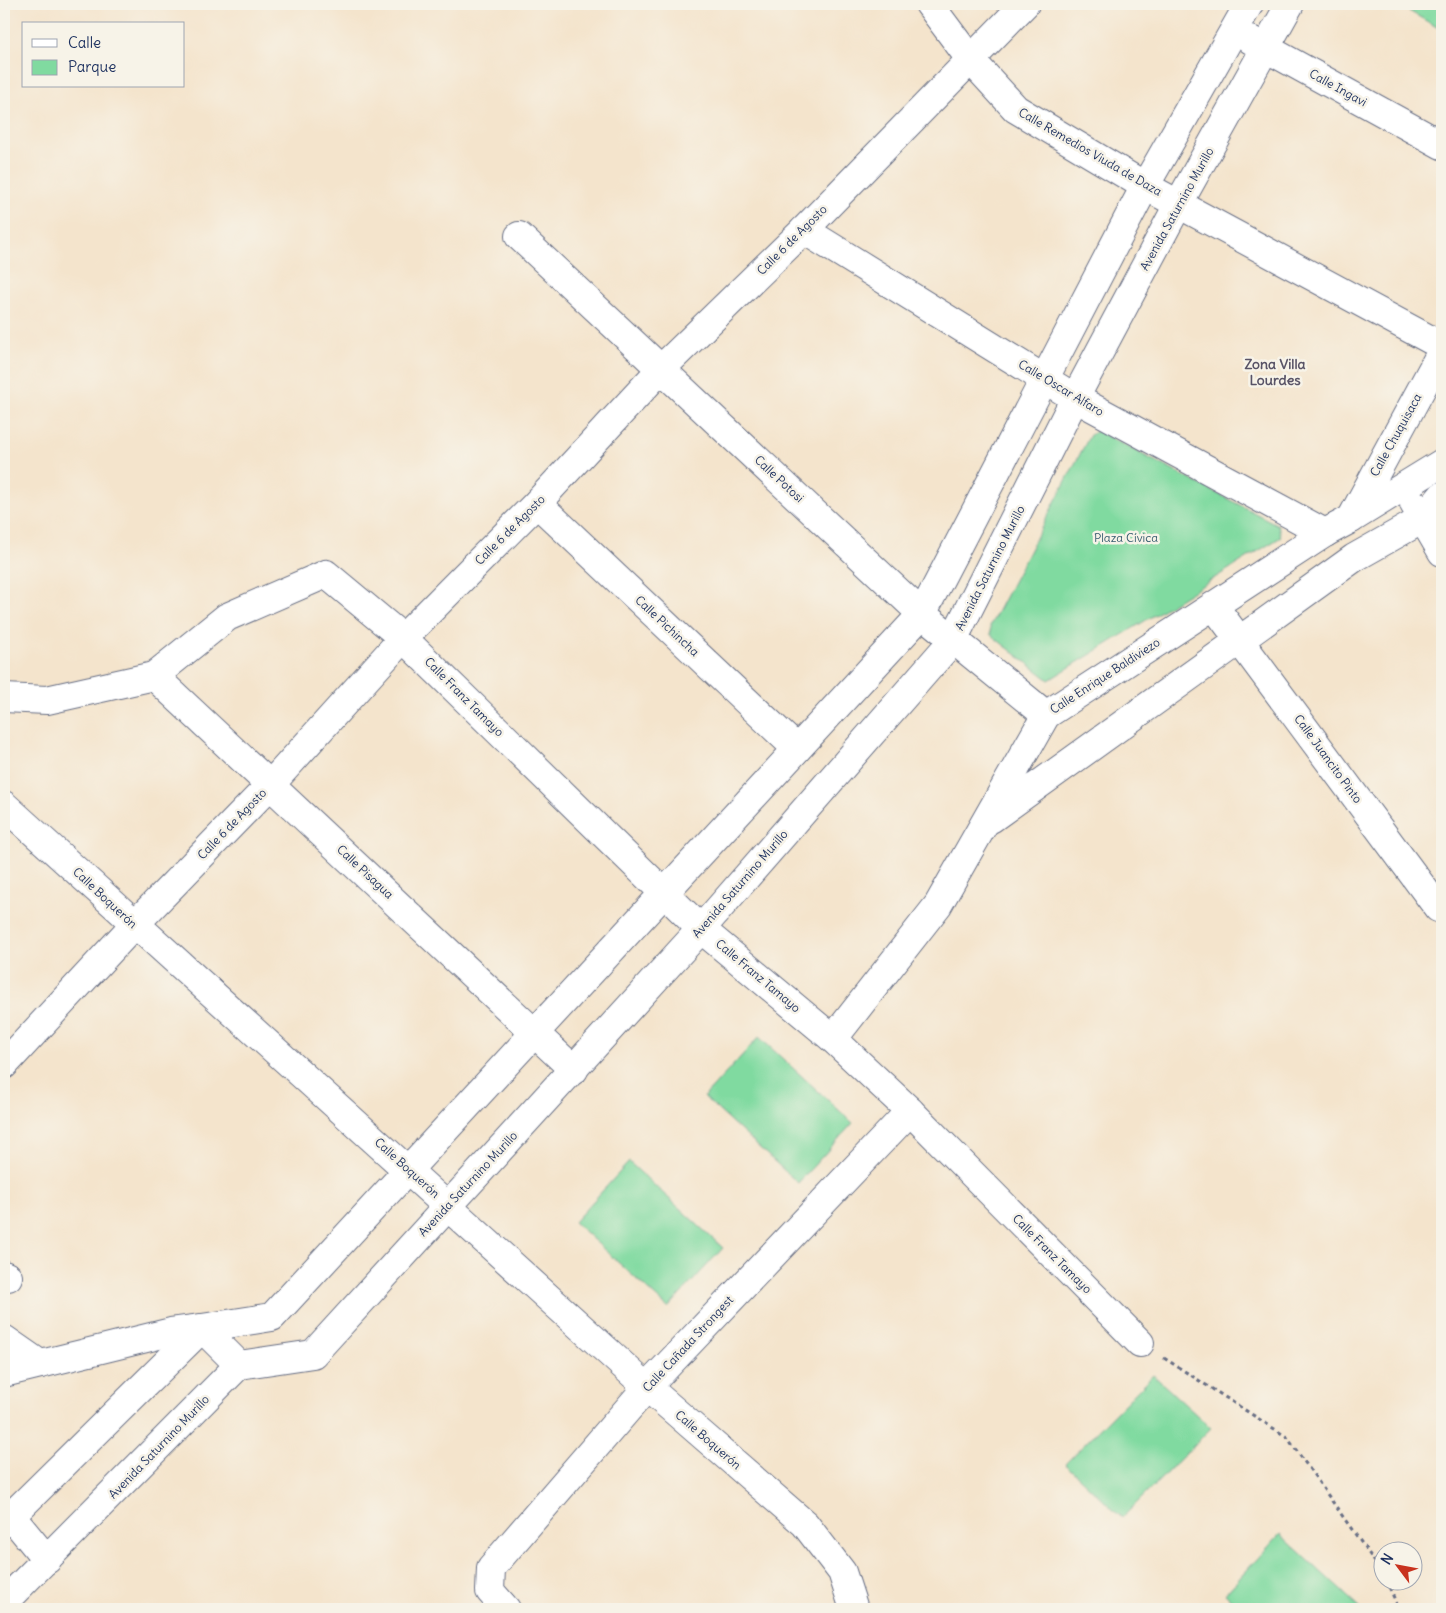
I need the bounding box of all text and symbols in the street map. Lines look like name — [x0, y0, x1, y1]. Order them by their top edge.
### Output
legend — [22, 22, 185, 88]
text: Calle — [68, 33, 101, 52]
text: Parque — [68, 57, 116, 76]
street label: Calle Ingavi — [1307, 66, 1370, 110]
street label: Calle Remedios Viuda de Daza — [1016, 104, 1165, 199]
street label: Avenida Saturnino Murillo — [1136, 144, 1217, 273]
street label: Calle 6 de Agosto — [754, 201, 830, 278]
district label: Zona Villa Lourdes — [1244, 355, 1306, 389]
street label: Calle Oscar Alfaro — [1016, 356, 1107, 419]
street label: Calle Chuquisaca — [1367, 391, 1425, 479]
street label: Calle Potosi — [752, 452, 807, 505]
street label: Calle 6 de Agosto — [472, 491, 548, 568]
street label: Avenida Saturnino Murillo — [951, 503, 1028, 633]
park label: Plaza Cívica — [1094, 530, 1158, 545]
street label: Calle Pichincha — [632, 592, 702, 659]
street label: Calle Enrique Baldiviezo — [1047, 634, 1163, 717]
street label: Calle Franz Tamayo — [422, 654, 507, 740]
street label: Calle Juancito Pinto — [1291, 711, 1366, 806]
street label: Calle 6 de Agosto — [194, 785, 269, 862]
street label: Avenida Saturnino Murillo — [689, 826, 791, 941]
street label: Calle Pisagua — [334, 842, 397, 902]
street label: Calle Boquerón — [70, 864, 141, 931]
street label: Calle Franz Tamayo — [713, 936, 804, 1016]
street label: Avenida Saturnino Murillo — [415, 1128, 520, 1239]
street label: Calle Boquerón — [372, 1134, 443, 1201]
street label: Calle Franz Tamayo — [1010, 1211, 1095, 1297]
street label: Calle Cañada Strongest — [639, 1292, 736, 1395]
street label: Avenida Saturnino Murillo — [105, 1392, 212, 1502]
street label: Calle Boquerón — [672, 1407, 744, 1472]
north arrow — [1374, 1540, 1424, 1590]
text: N — [1377, 1550, 1397, 1568]

